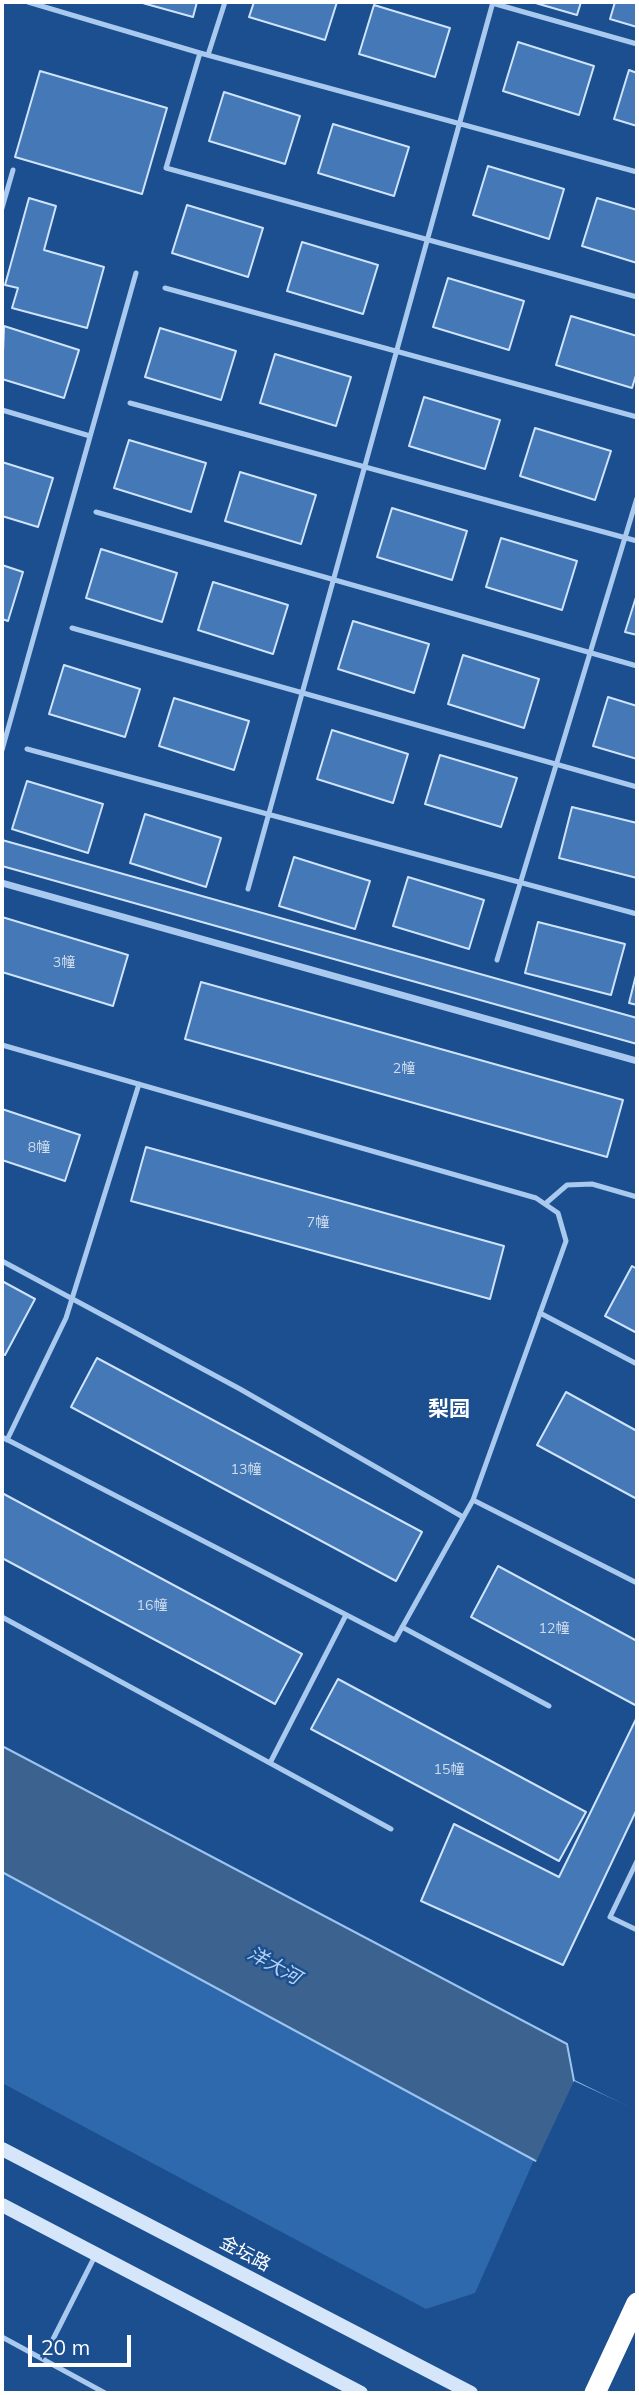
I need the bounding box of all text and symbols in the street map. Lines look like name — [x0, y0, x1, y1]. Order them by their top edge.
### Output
house number: 3幢 — [53, 955, 75, 971]
house number: 2幢 — [393, 1061, 415, 1077]
house number: 8幢 — [28, 1140, 50, 1156]
house number: 7幢 — [307, 1215, 329, 1231]
district label: 梨园 — [428, 1397, 470, 1423]
house number: 13幢 — [231, 1462, 261, 1478]
house number: 16幢 — [137, 1598, 167, 1614]
house number: 12幢 — [539, 1621, 569, 1637]
house number: 15幢 — [434, 1762, 464, 1778]
water label: 洋大河 — [244, 1942, 304, 1990]
street label: 金坛路 — [216, 2232, 274, 2276]
scale bar — [32, 2322, 135, 2366]
text: 20 m — [41, 2334, 90, 2360]

